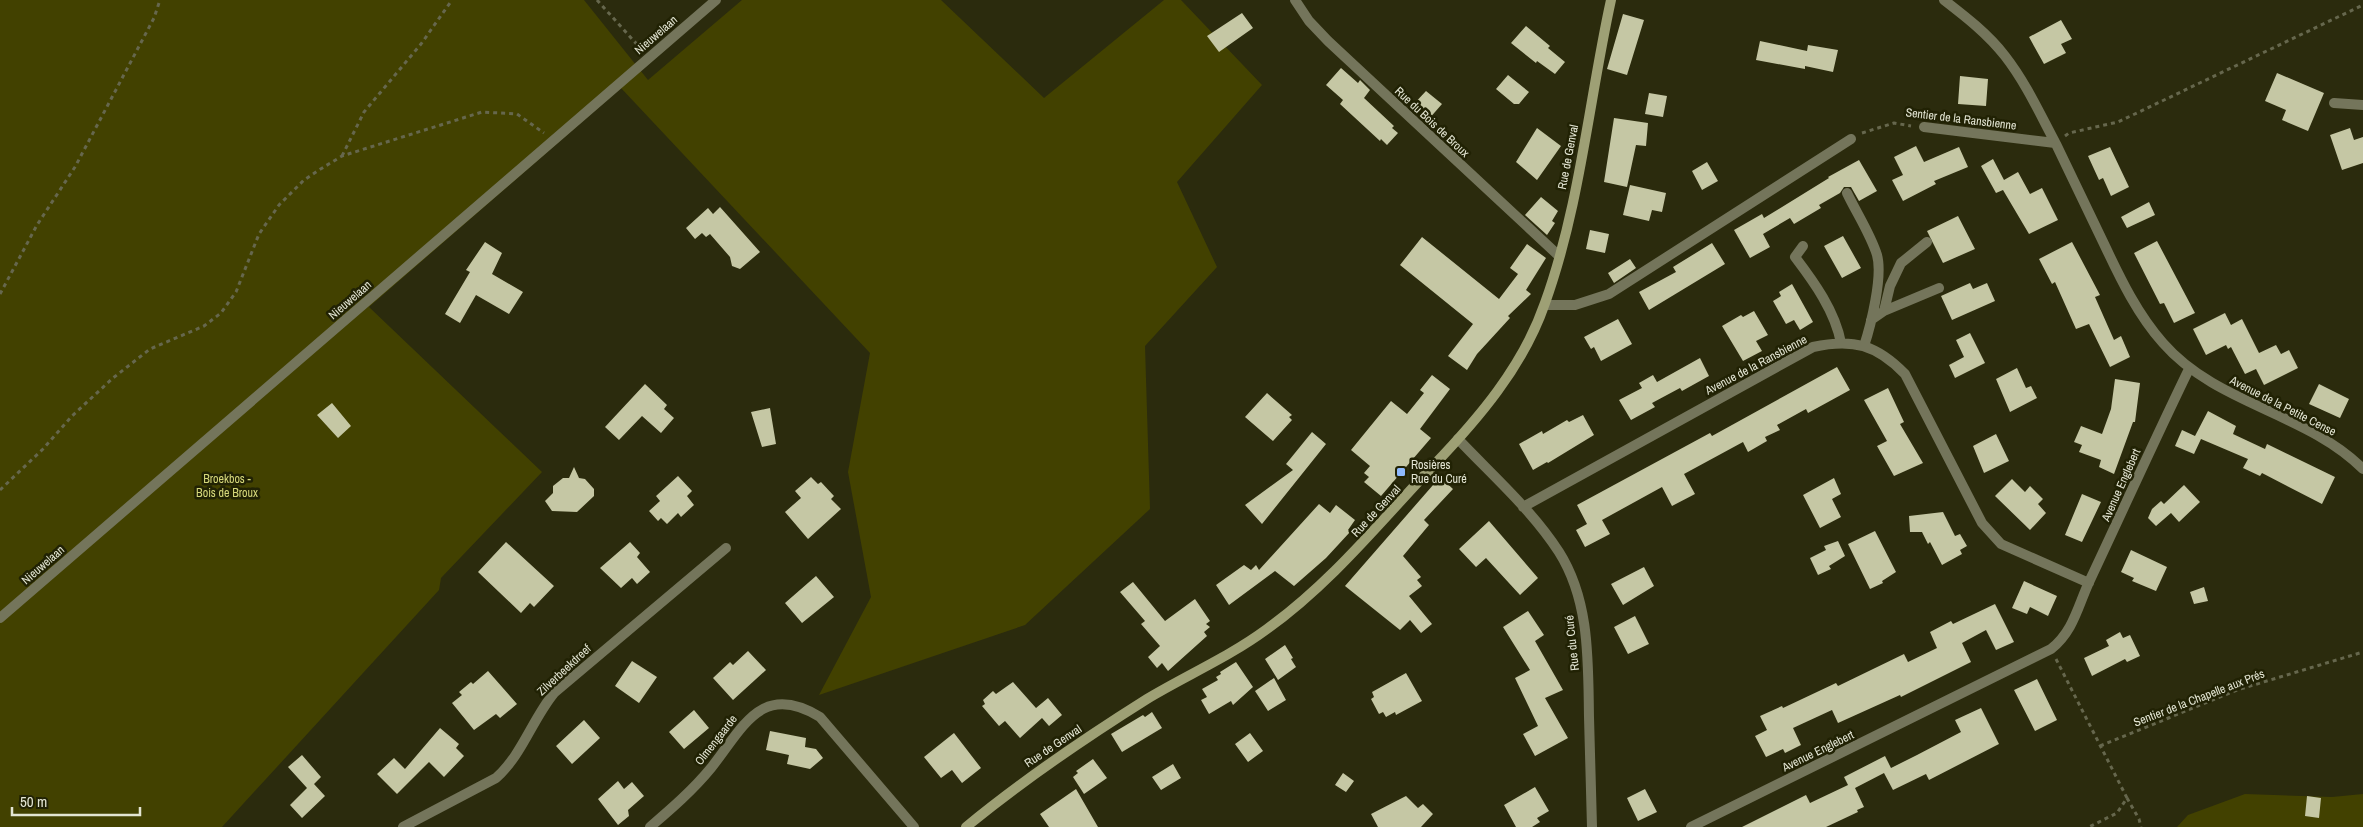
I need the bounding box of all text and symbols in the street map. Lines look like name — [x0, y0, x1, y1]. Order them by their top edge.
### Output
street label: Nieuwelaan — [631, 12, 681, 58]
street label: Rue du Bois de Broux — [1391, 83, 1473, 161]
street label: Sentier de la Ransbienne — [1905, 104, 2017, 134]
street label: Rue de Genval — [1554, 123, 1582, 191]
street label: Nieuwelaan — [325, 277, 375, 323]
street label: Avenue de la Ransbienne — [1701, 331, 1810, 399]
street label: Avenue de la Petite Cense — [2226, 372, 2339, 440]
street label: Avenue Englebert — [2097, 446, 2144, 525]
place label: Rosières Rue du Curé — [1411, 457, 1467, 487]
marker: Rosières Rue du Curé — [1395, 466, 1407, 478]
park label: Broekbos - Bois de Broux — [196, 471, 258, 501]
street label: Rue de Genval — [1348, 482, 1404, 540]
street label: Nieuwelaan — [18, 542, 68, 588]
street label: Rue du Curé — [1561, 614, 1583, 672]
street label: Zilverbeekdreef — [534, 641, 595, 699]
street label: Sentier de la Chapelle aux Prés — [2131, 666, 2267, 730]
street label: Olmengaarde — [691, 712, 741, 768]
street label: Rue de Genval — [1021, 721, 1085, 771]
street label: Avenue Englebert — [1779, 727, 1857, 776]
scale bar — [12, 784, 140, 816]
text: 50 m — [20, 791, 47, 812]

